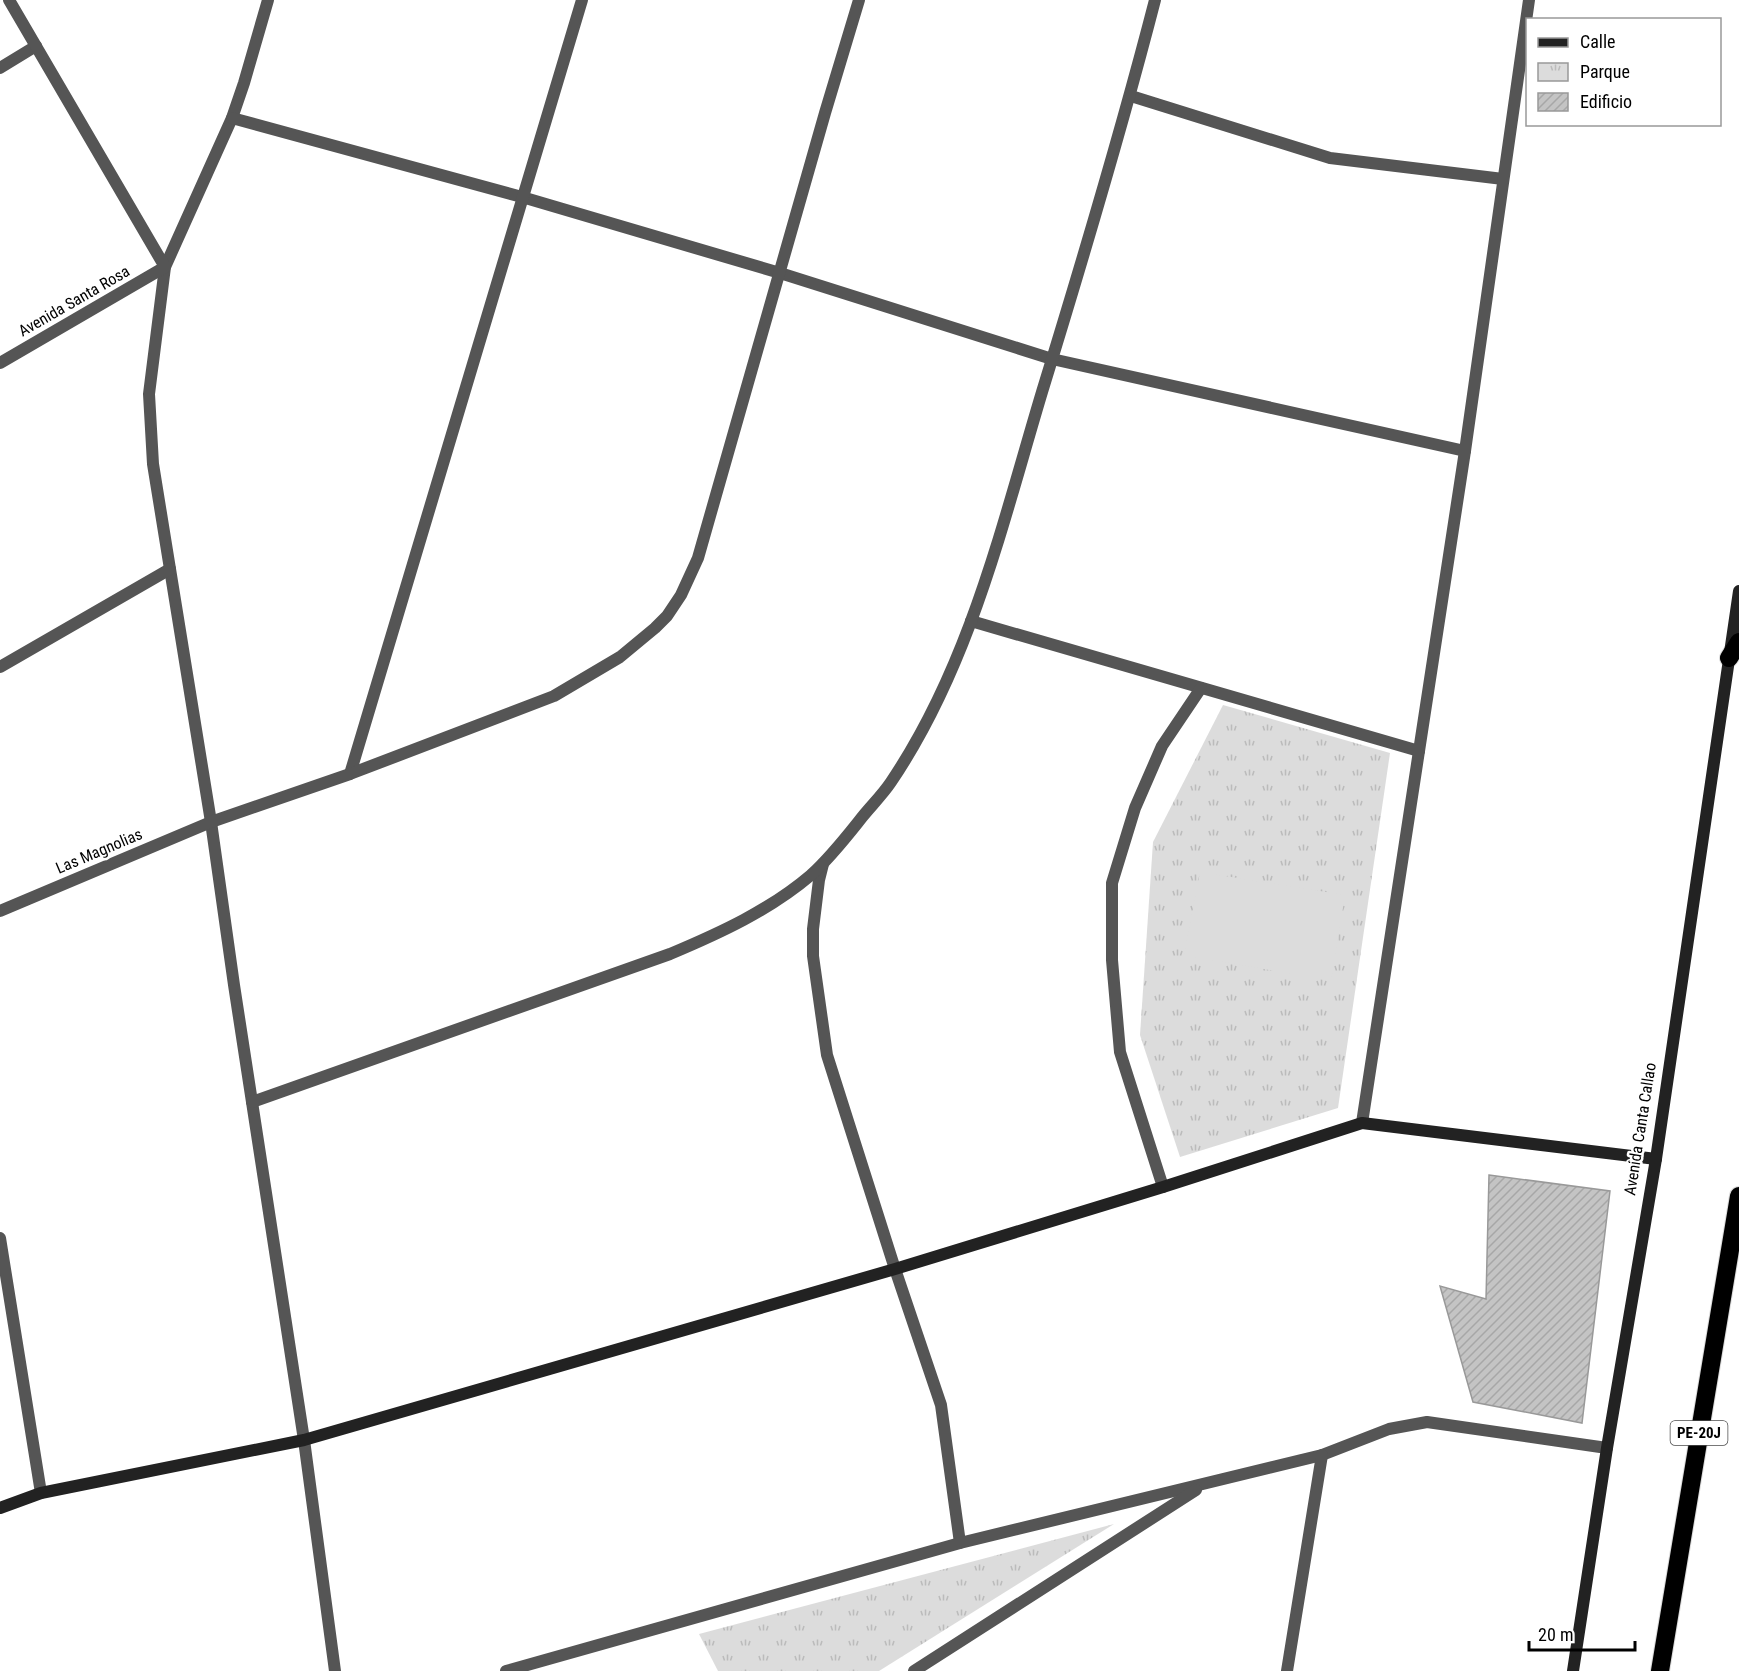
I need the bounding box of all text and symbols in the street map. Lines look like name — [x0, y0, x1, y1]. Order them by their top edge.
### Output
legend — [1526, 18, 1721, 126]
text: Calle — [1580, 31, 1616, 52]
text: Parque — [1580, 61, 1630, 82]
text: Edificio — [1580, 91, 1632, 112]
street label: Avenida Santa Rosa — [15, 262, 133, 340]
street label: Las Magnolias — [53, 824, 145, 878]
street label: Avenida Canta Callao — [1620, 1061, 1660, 1197]
road number: PE-20J — [1670, 1421, 1728, 1445]
scale bar — [1529, 1614, 1636, 1652]
text: 20 m — [1538, 1624, 1573, 1645]

